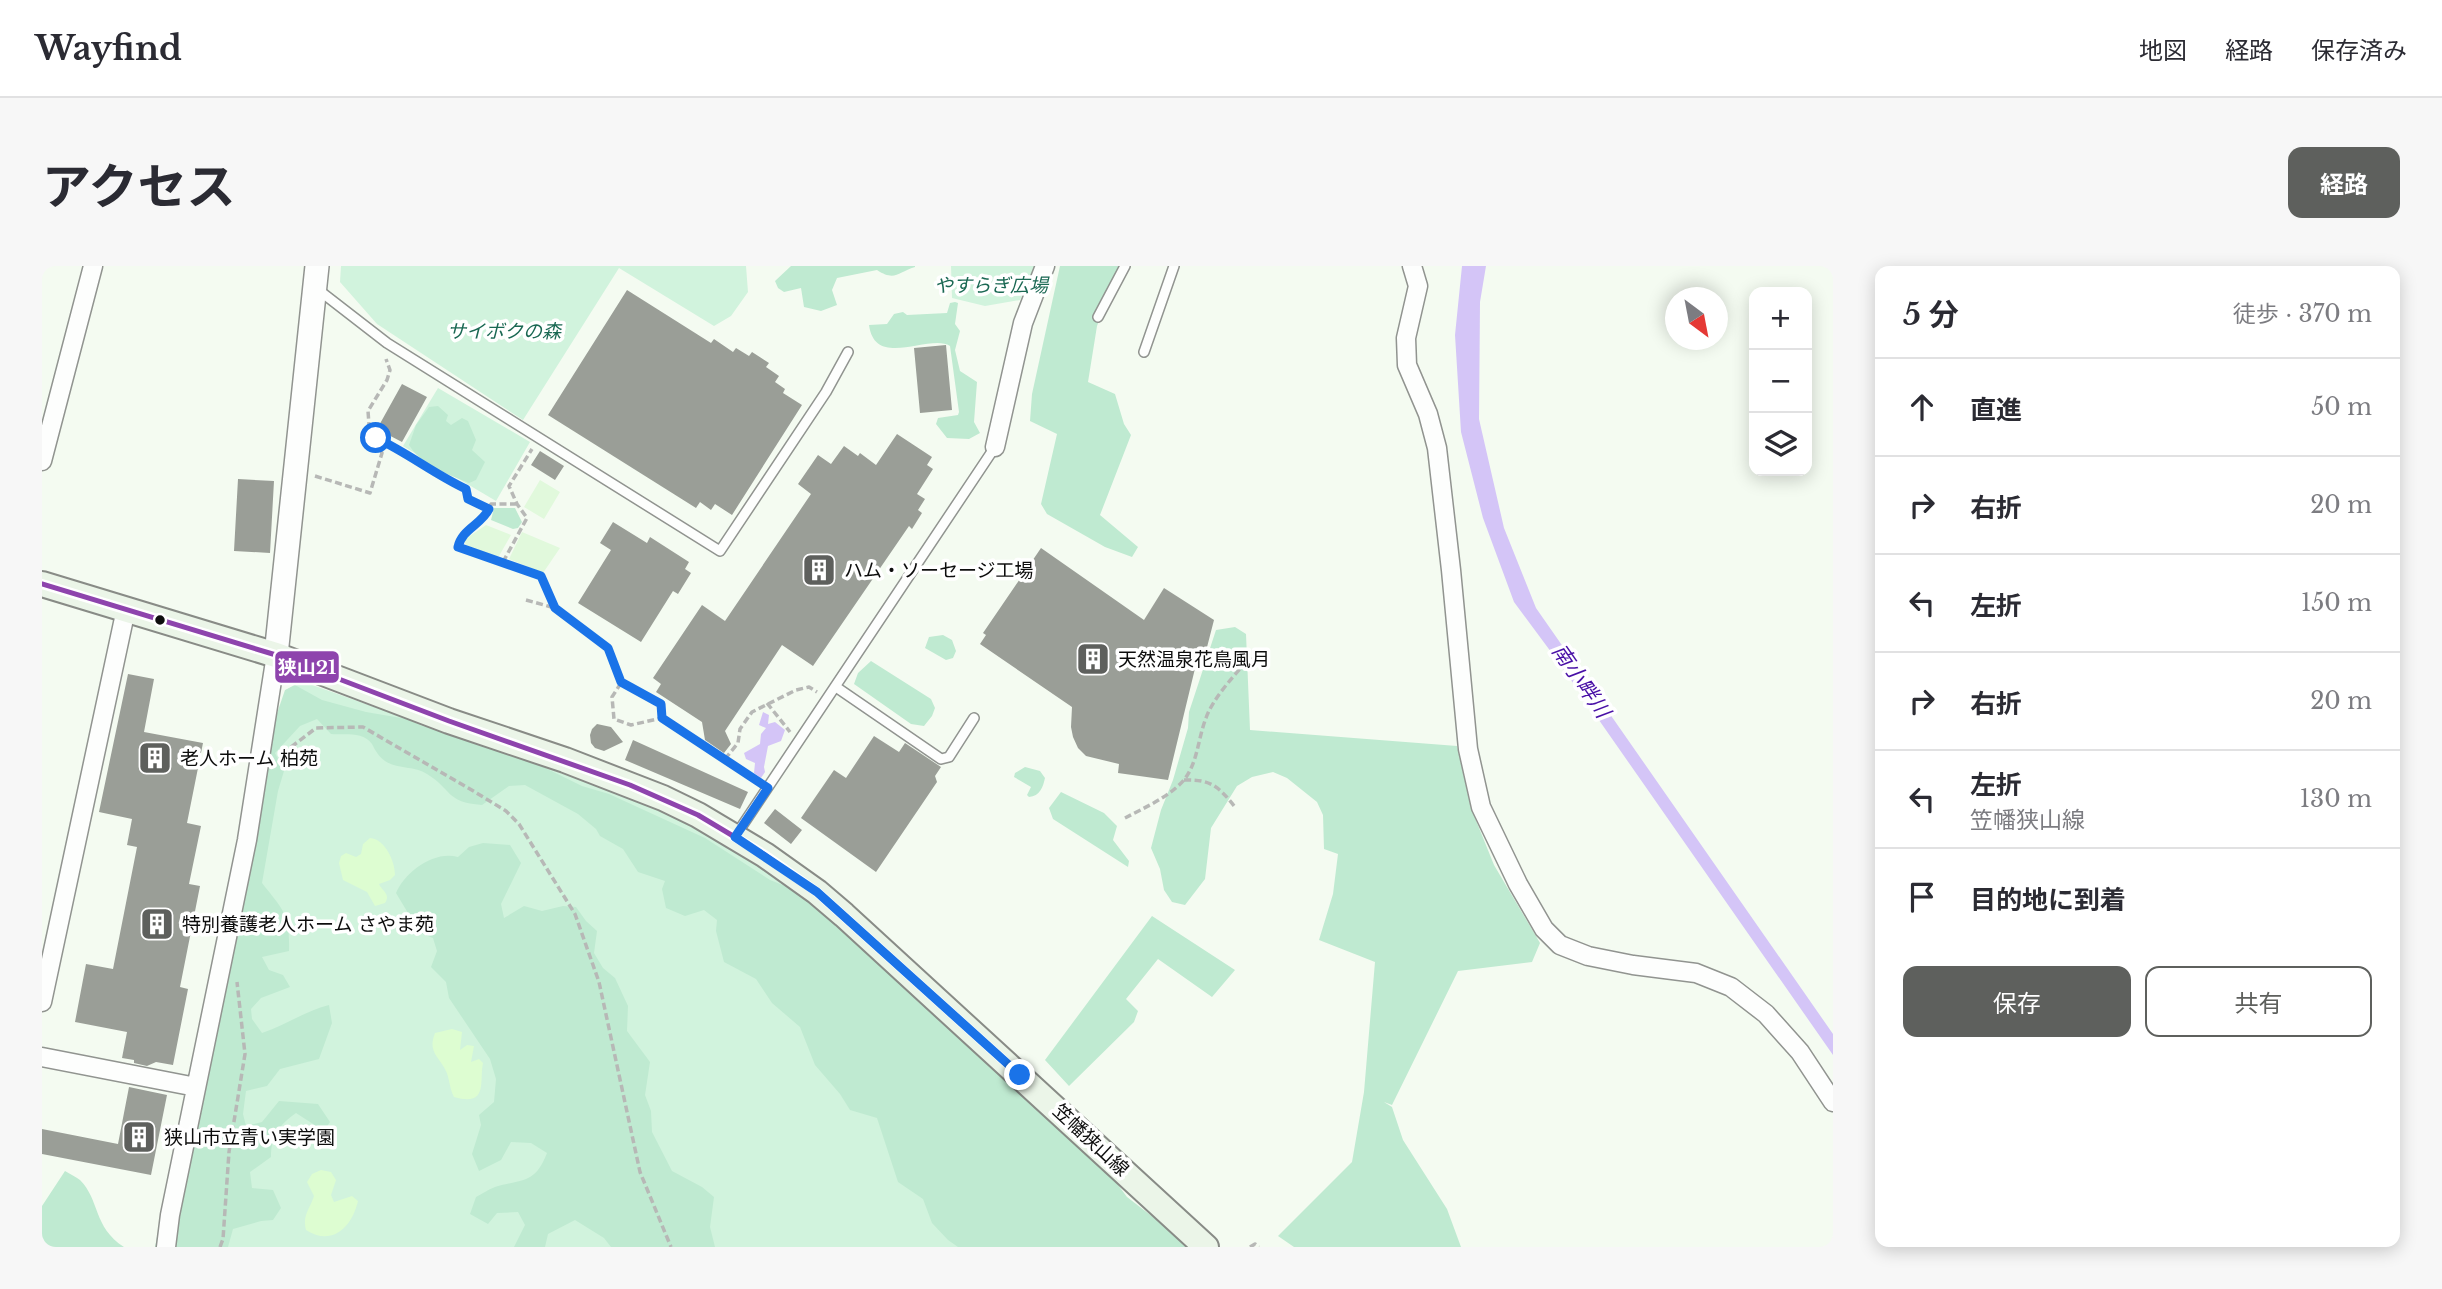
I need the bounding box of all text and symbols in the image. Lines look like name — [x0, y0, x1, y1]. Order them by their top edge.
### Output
text: Wayfind — [35, 28, 182, 69]
text: 地図 — [2139, 36, 2187, 65]
text: 経路 — [2225, 36, 2273, 65]
text: 保存済み — [2311, 36, 2407, 65]
button: 経路 — [2288, 147, 2400, 218]
text: アクセス — [42, 156, 236, 217]
park label: やすらぎ広場 — [934, 274, 1050, 297]
north arrow — [1665, 287, 1728, 350]
map controls — [1749, 287, 1812, 476]
button: + — [1749, 287, 1812, 350]
text: 5 分 — [1903, 296, 1959, 333]
text: 徒歩 · 370 m — [2233, 300, 2372, 328]
park label: サイボクの森 — [447, 320, 563, 343]
button: − — [1749, 350, 1812, 413]
icon: ahead — [1903, 388, 1941, 426]
text: 50 m — [2311, 393, 2372, 421]
text: 直進 — [1970, 394, 2022, 426]
button: layers — [1749, 413, 1812, 476]
route start — [360, 422, 391, 453]
icon: right — [1903, 486, 1941, 524]
text: 20 m — [2310, 491, 2372, 519]
text: 右折 — [1970, 492, 2022, 524]
building icon: ハム・ソーセージ工場 — [800, 551, 838, 589]
place label: ハム・ソーセージ工場 — [844, 559, 1034, 582]
icon: left — [1903, 584, 1941, 622]
text: 150 m — [2301, 589, 2372, 617]
text: 左折 — [1970, 590, 2022, 622]
unlabelled marker — [153, 613, 167, 627]
water label: 南小畔川 — [1546, 639, 1617, 724]
building icon: 天然温泉花鳥風月 — [1074, 640, 1112, 678]
place label: 天然温泉花鳥風月 — [1118, 648, 1270, 671]
line badge: 狭山21 — [274, 650, 340, 684]
text: 狭山21 — [278, 656, 336, 679]
icon: right — [1903, 682, 1941, 720]
text: 20 m — [2310, 687, 2372, 715]
text: 右折 — [1970, 688, 2022, 720]
building icon: 老人ホーム 柏苑 — [136, 739, 174, 777]
place label: 老人ホーム 柏苑 — [180, 747, 318, 770]
text: 左折 — [1970, 769, 2022, 801]
icon: left — [1903, 780, 1941, 818]
text: 130 m — [2300, 785, 2372, 813]
text: 笠幡狭山線 — [1970, 806, 2085, 834]
icon: arrive — [1903, 878, 1941, 916]
text: 目的地に到着 — [1970, 884, 2126, 916]
building icon: 特別養護老人ホーム さやま苑 — [138, 905, 176, 943]
place label: 特別養護老人ホーム さやま苑 — [182, 913, 434, 936]
button: 保存 — [1903, 966, 2131, 1037]
button: 共有 — [2145, 966, 2372, 1037]
route end — [1004, 1059, 1035, 1090]
street label: 笠幡狭山線 — [1048, 1099, 1134, 1181]
building icon: 狭山市立青い実学園 — [120, 1118, 158, 1156]
place label: 狭山市立青い実学園 — [164, 1126, 335, 1149]

